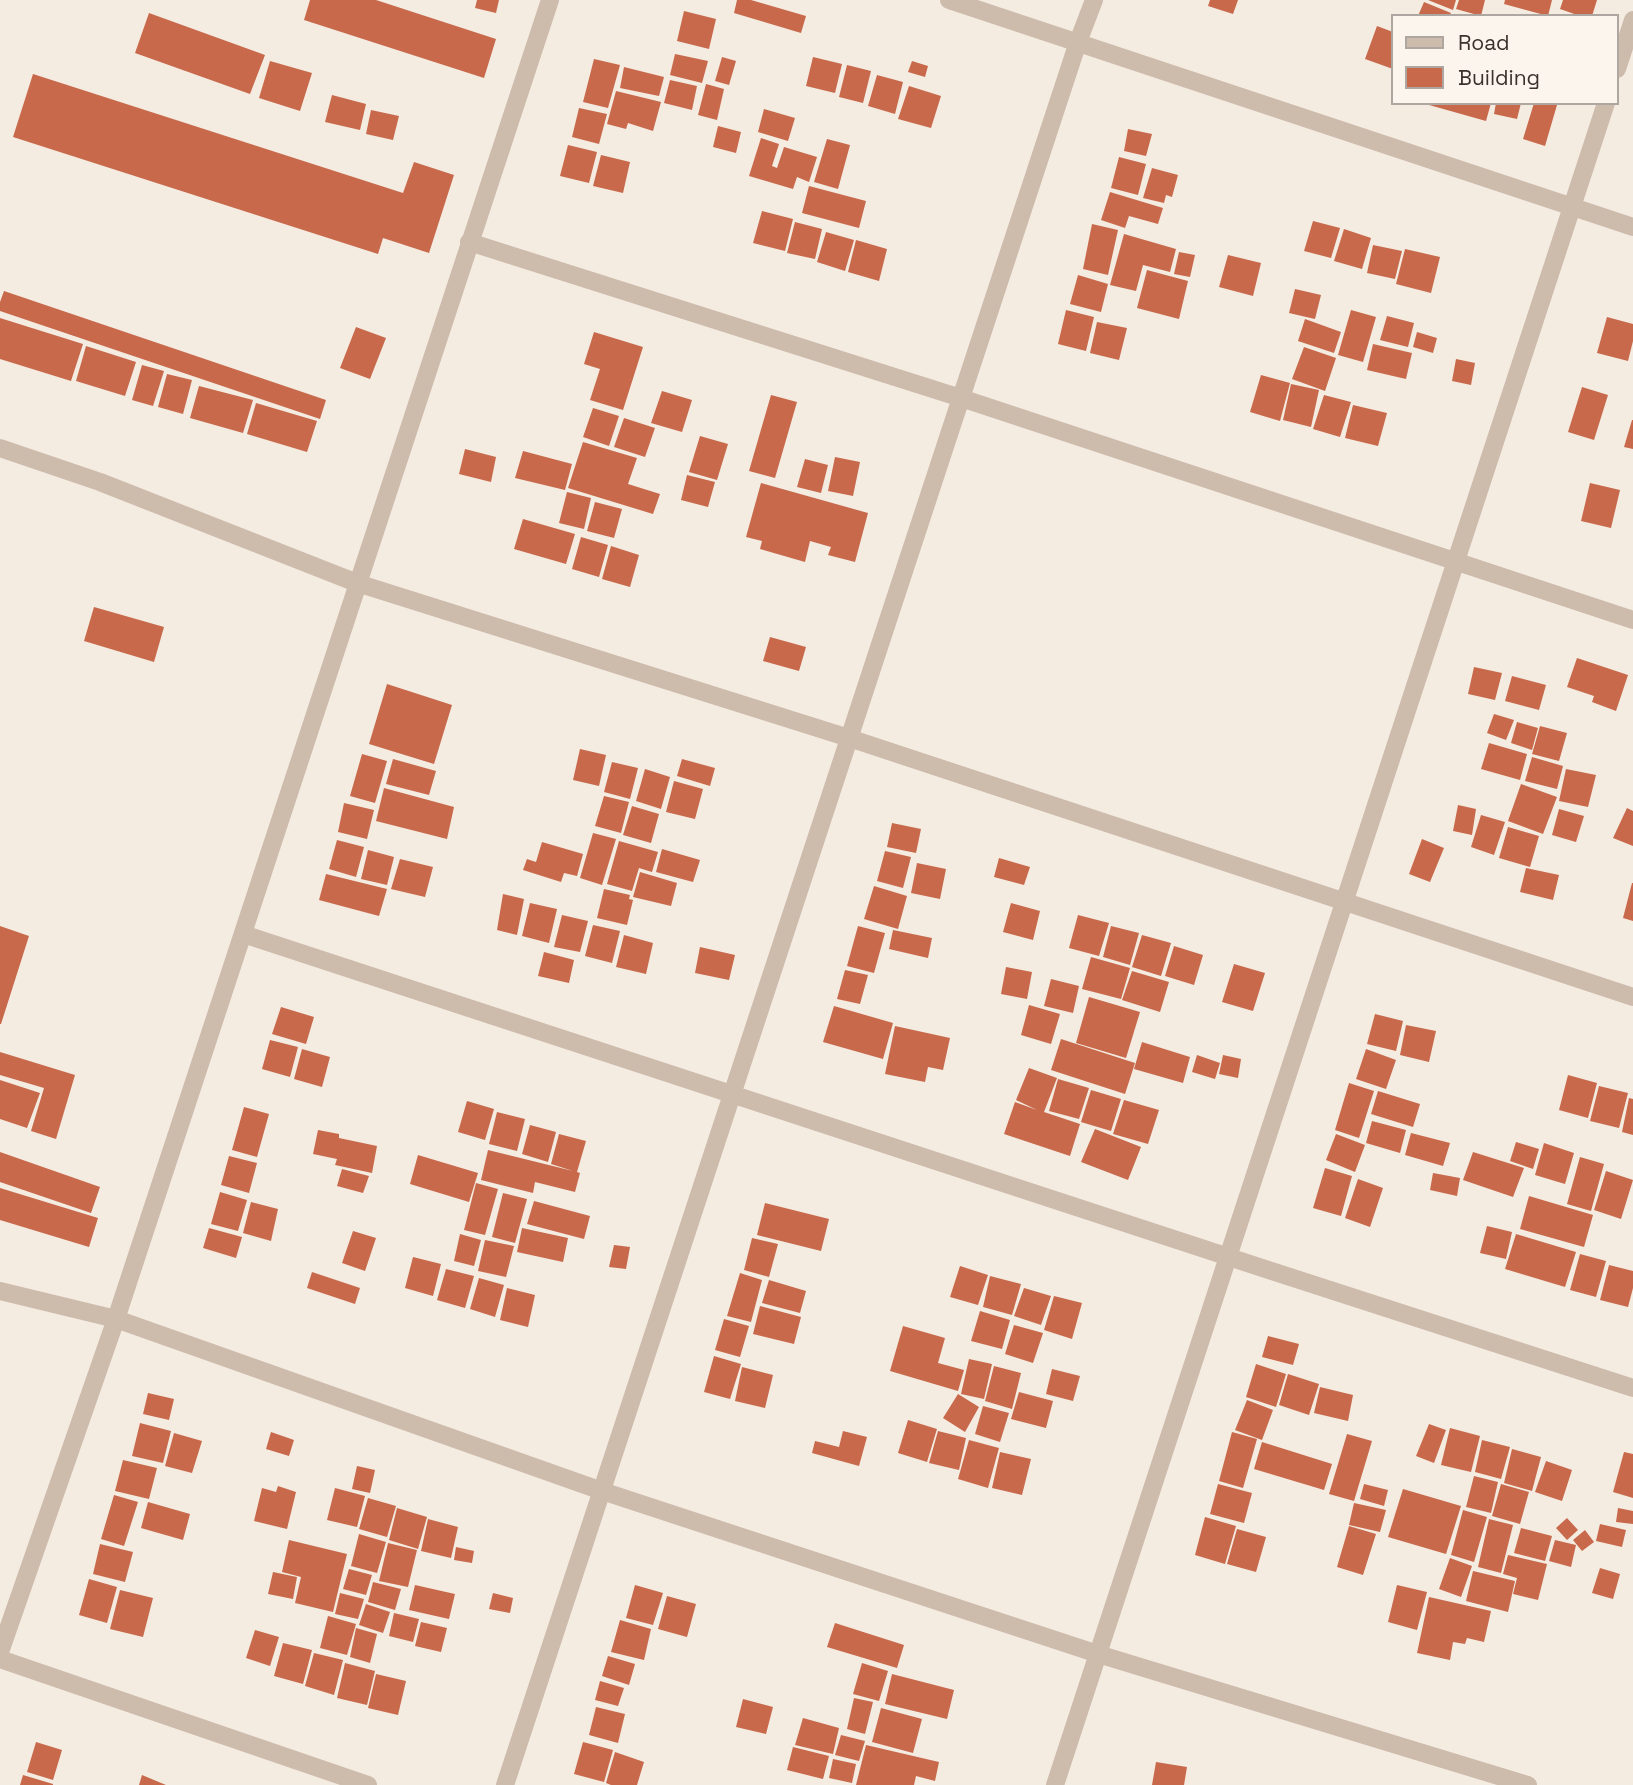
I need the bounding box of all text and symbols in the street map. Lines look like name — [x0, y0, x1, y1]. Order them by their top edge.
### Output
legend — [1392, 14, 1619, 105]
text: Road — [1458, 29, 1510, 56]
text: Building — [1458, 64, 1540, 91]

